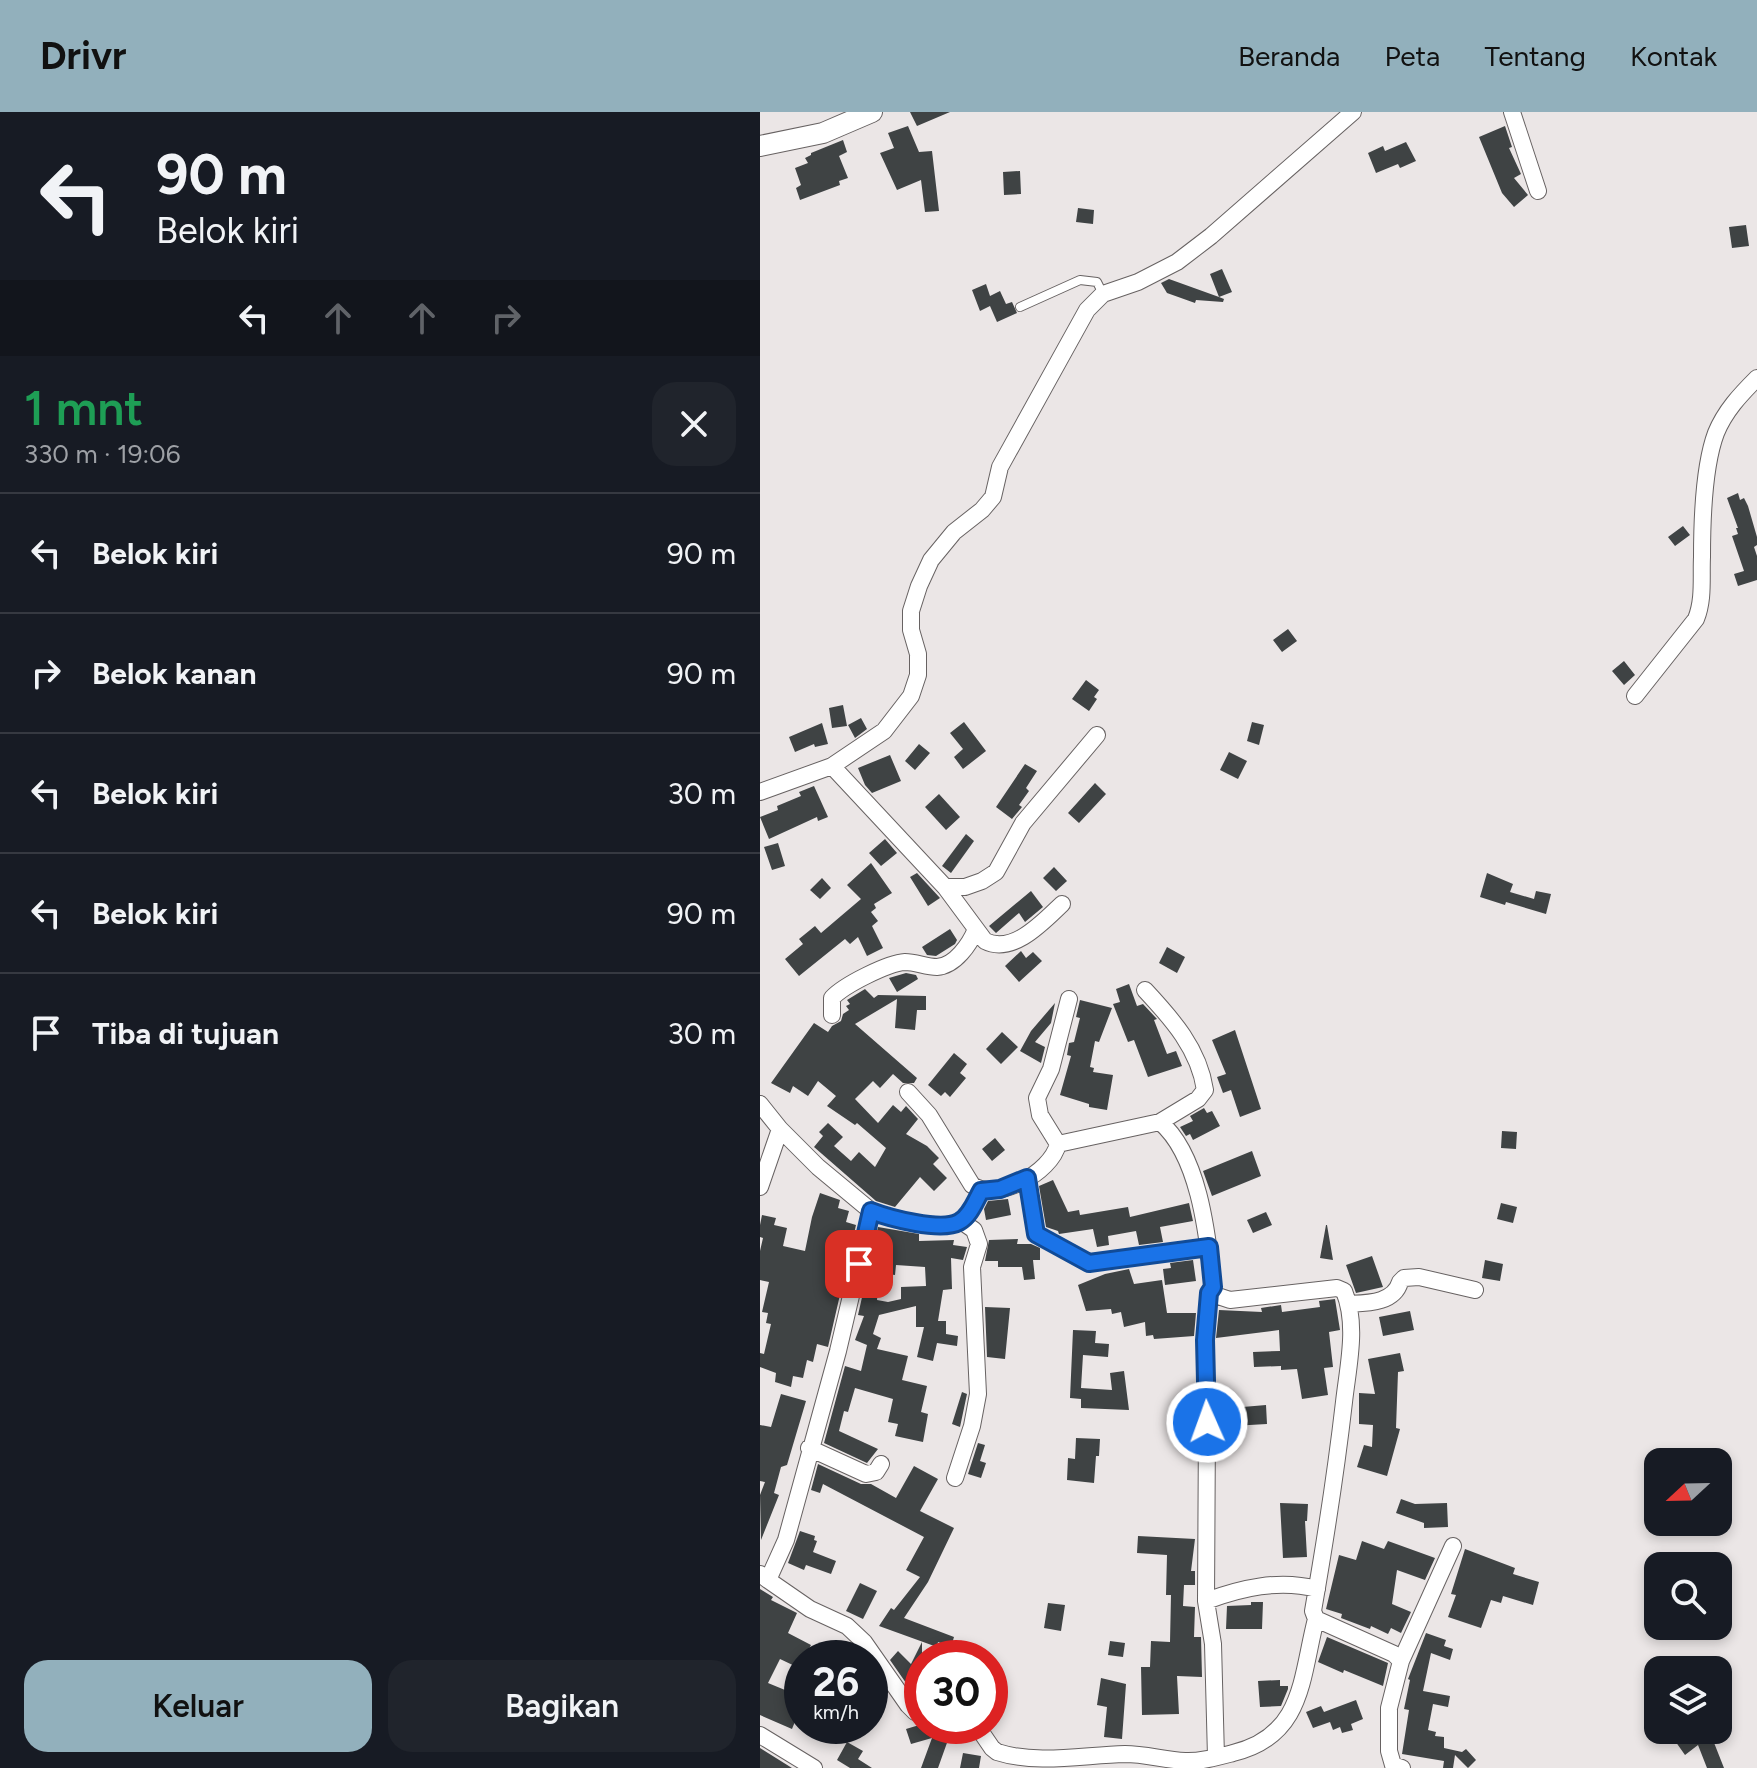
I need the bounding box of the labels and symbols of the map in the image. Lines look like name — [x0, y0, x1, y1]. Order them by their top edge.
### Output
pin — [825, 1230, 893, 1298]
position arrow — [1165, 1380, 1249, 1464]
north arrow — [1644, 1448, 1732, 1536]
speed limit sign: 30 — [904, 1640, 1008, 1744]

